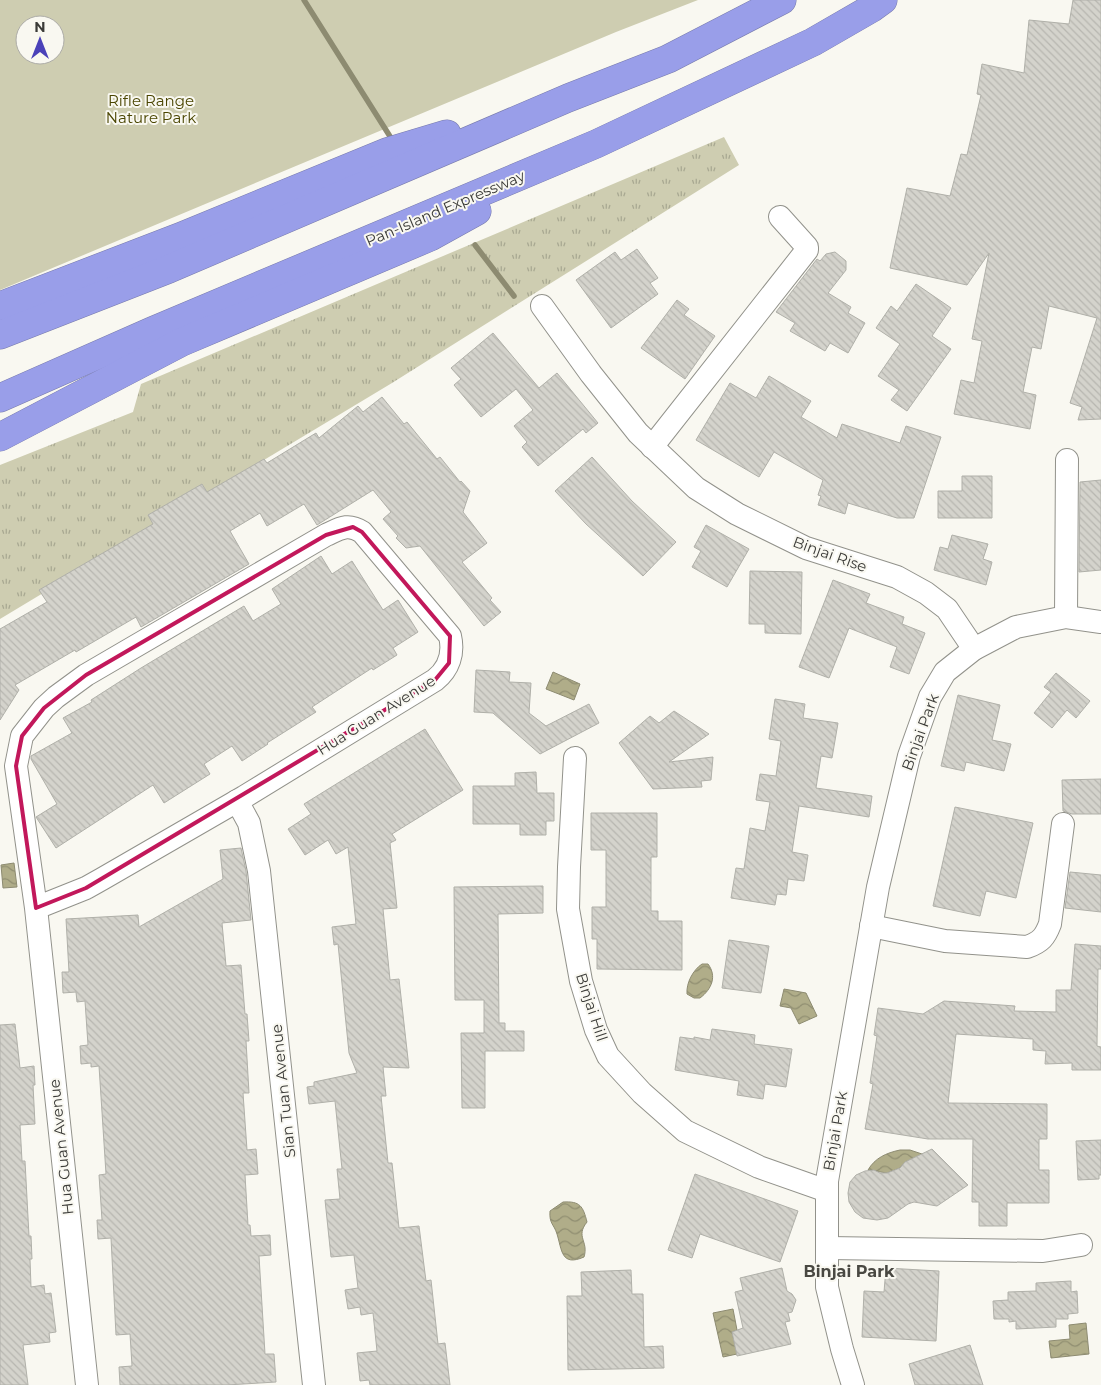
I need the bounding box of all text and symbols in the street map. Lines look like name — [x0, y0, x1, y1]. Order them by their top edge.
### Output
north arrow — [15, 15, 65, 65]
text: N — [34, 18, 46, 36]
park label: Rifle Range Nature Park — [106, 91, 196, 127]
street label: Pan-Island Expressway — [362, 165, 528, 250]
street label: Binjai Rise — [790, 532, 870, 576]
street label: Hua Guan Avenue — [313, 671, 439, 759]
street label: Binjai Park — [897, 691, 943, 773]
street label: Binjai Hill — [572, 970, 612, 1044]
street label: Sian Tuan Avenue — [267, 1023, 299, 1159]
street label: Hua Guan Avenue — [44, 1078, 78, 1216]
street label: Binjai Park — [819, 1090, 851, 1172]
district label: Binjai Park — [804, 1262, 895, 1281]

